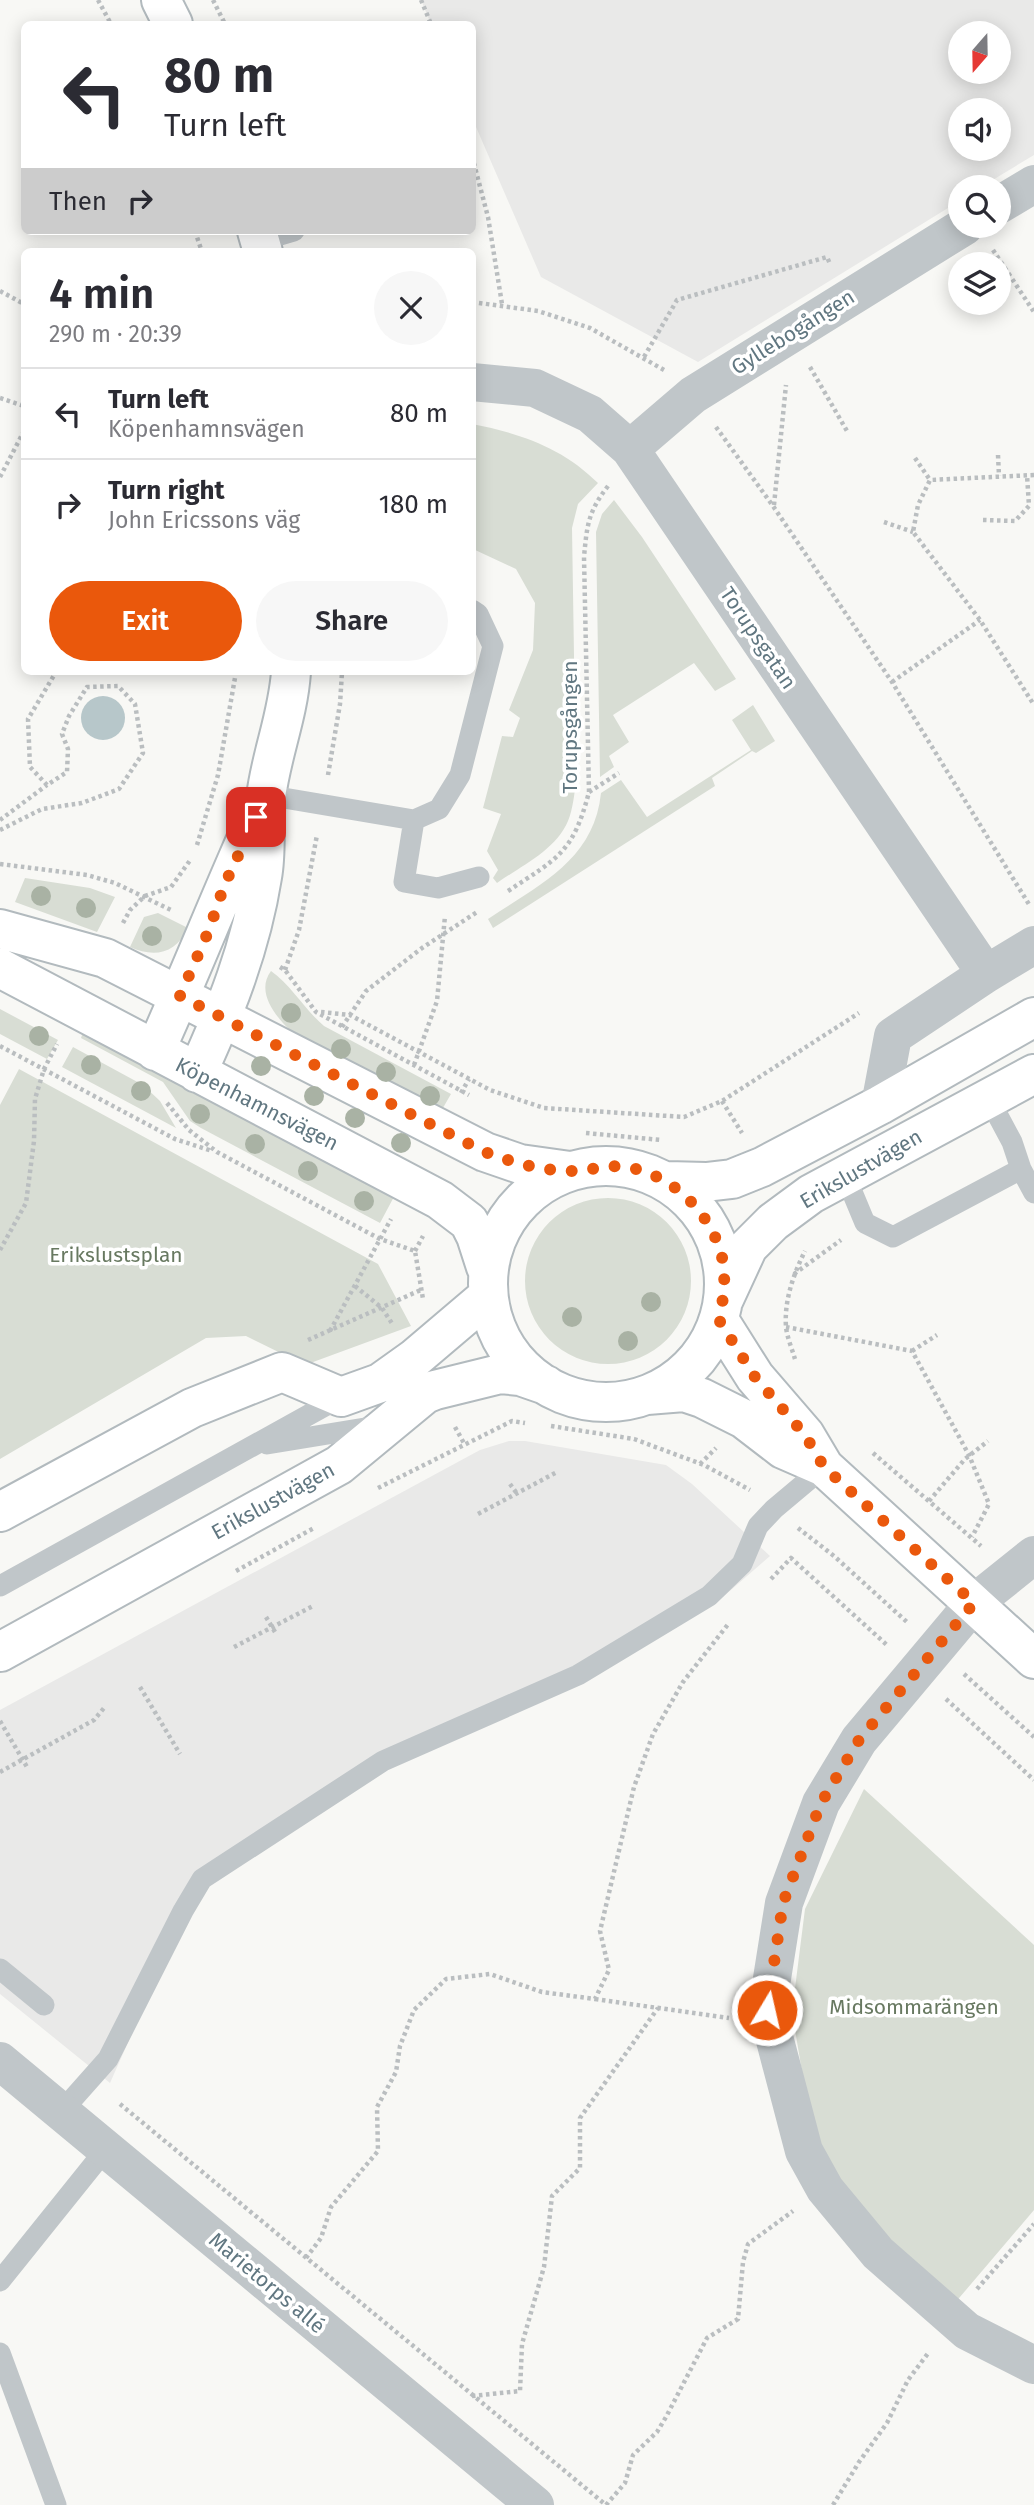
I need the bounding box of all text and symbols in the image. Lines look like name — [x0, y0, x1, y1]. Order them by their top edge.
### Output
north arrow — [948, 21, 1012, 84]
map controls — [948, 21, 1011, 315]
text: 80 m — [164, 46, 274, 105]
icon: left — [49, 49, 140, 140]
button: sound — [948, 98, 1011, 161]
text: Turn left — [164, 106, 286, 144]
button: search — [948, 175, 1011, 238]
icon: right — [121, 182, 159, 220]
text: Then — [49, 186, 107, 217]
button: layers — [948, 252, 1011, 315]
text: 4 min — [49, 269, 154, 319]
button: close — [374, 271, 448, 345]
street label: Gyllebogången — [727, 284, 859, 380]
text: 290 m · 20:39 — [49, 320, 182, 348]
text: Turn left — [108, 384, 209, 415]
icon: left — [49, 395, 87, 433]
text: 80 m — [390, 398, 448, 429]
text: Köpenhamnsvägen — [108, 415, 305, 443]
text: Turn right — [108, 475, 225, 506]
icon: right — [49, 486, 87, 524]
text: 180 m — [379, 489, 448, 520]
text: John Ericssons väg — [108, 506, 300, 534]
button: Exit — [49, 581, 242, 661]
button: Share — [256, 581, 448, 661]
street label: Torupsgatan — [714, 582, 802, 694]
street label: Torupsgången — [557, 660, 583, 794]
pin — [226, 787, 286, 847]
icon: arrive — [237, 798, 275, 836]
street label: Köpenhamnsvägen — [171, 1052, 343, 1156]
street label: Erikslustvägen — [795, 1124, 927, 1214]
park label: Erikslustsplan — [49, 1242, 183, 1268]
street label: Erikslustvägen — [207, 1456, 339, 1546]
position arrow — [730, 1973, 804, 2047]
park label: Midsommarängen — [829, 1994, 999, 2020]
street label: Marietorps allé — [204, 2227, 330, 2339]

